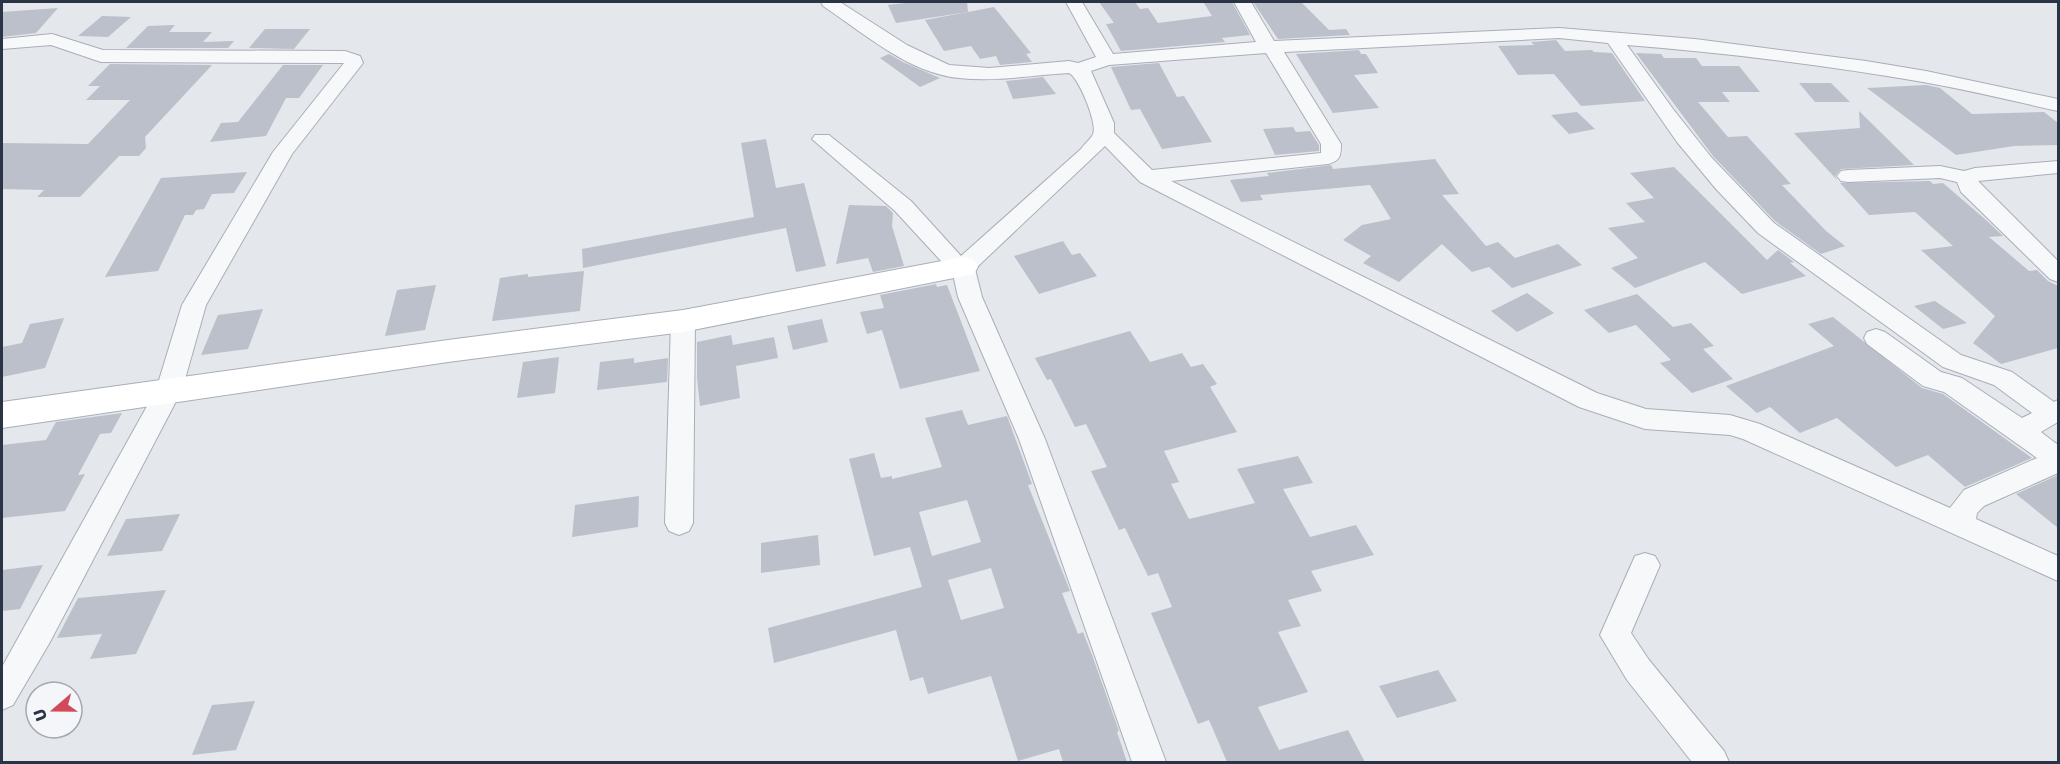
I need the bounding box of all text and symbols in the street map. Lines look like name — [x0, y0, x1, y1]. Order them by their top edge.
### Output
north arrow — [24, 680, 84, 740]
text: U — [29, 706, 51, 724]

